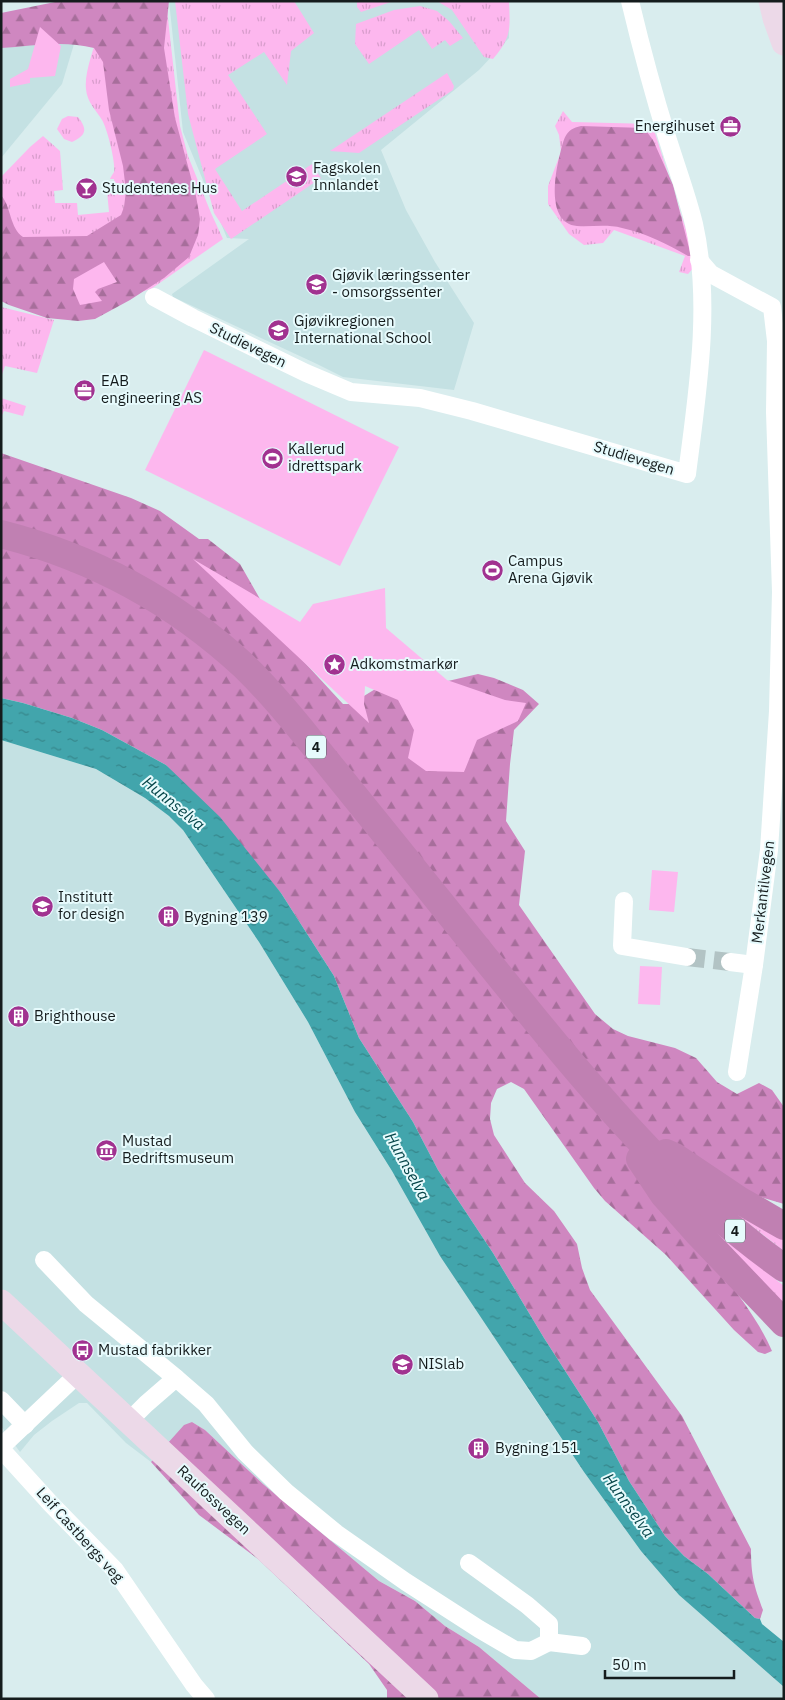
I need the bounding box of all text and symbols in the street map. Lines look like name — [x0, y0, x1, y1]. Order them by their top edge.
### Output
office icon: Energihuset — [719, 114, 743, 138]
place label: Energihuset — [635, 116, 715, 135]
place label: Fagskolen Innlandet — [313, 158, 381, 194]
school or university icon: Fagskolen Innlandet — [285, 165, 309, 189]
bar icon: Studentenes Hus — [74, 176, 98, 200]
place label: Studentenes Hus — [102, 178, 217, 197]
place label: Gjøvik læringssenter - omsorgssenter — [332, 265, 471, 301]
school or university icon: Gjøvik læringssenter - omsorgssenter — [304, 272, 328, 296]
place label: Gjøvikregionen International School — [294, 311, 431, 347]
street label: Studievegen — [207, 318, 290, 371]
school or university icon: Gjøvikregionen International School — [266, 318, 290, 342]
place label: EAB engineering AS — [101, 371, 202, 407]
office icon: EAB engineering AS — [73, 378, 97, 402]
street label: Studievegen — [592, 436, 677, 479]
place label: Kallerud idrettspark — [288, 439, 362, 475]
sports icon: Kallerud idrettspark — [260, 446, 284, 470]
place label: Campus Arena Gjøvik — [508, 551, 593, 587]
sports icon: Campus Arena Gjøvik — [480, 558, 504, 582]
place icon: Adkomstmarkør — [322, 652, 346, 676]
place label: Adkomstmarkør — [350, 654, 459, 673]
road number: 4 — [306, 736, 326, 759]
water label: Hunnselva — [139, 772, 209, 834]
street label: Merkantilvegen — [747, 840, 778, 944]
place label: Institutt for design — [58, 887, 125, 923]
school or university icon: Institutt for design — [30, 894, 54, 918]
building icon: Bygning 139 — [156, 905, 180, 929]
place label: Bygning 139 — [184, 907, 268, 926]
building icon: Brighthouse — [6, 1004, 30, 1028]
place label: Brighthouse — [34, 1006, 116, 1025]
water label: Hunnselva — [381, 1128, 435, 1204]
place label: Mustad Bedriftsmuseum — [122, 1131, 234, 1167]
museum icon: Mustad Bedriftsmuseum — [94, 1138, 118, 1162]
road number: 4 — [725, 1220, 745, 1242]
bus stop icon: Mustad fabrikker — [70, 1338, 94, 1362]
place label: Mustad fabrikker — [98, 1340, 212, 1359]
school or university icon: NISlab — [390, 1352, 414, 1376]
place label: NISlab — [418, 1354, 464, 1373]
building icon: Bygning 151 — [467, 1436, 491, 1460]
place label: Bygning 151 — [495, 1438, 579, 1457]
street label: Raufossvegen — [174, 1461, 255, 1538]
water label: Hunnselva — [599, 1469, 659, 1541]
street label: Leif Castbergs veg — [33, 1483, 128, 1586]
scale bar — [605, 1648, 734, 1680]
text: 50 m — [612, 1655, 647, 1674]

